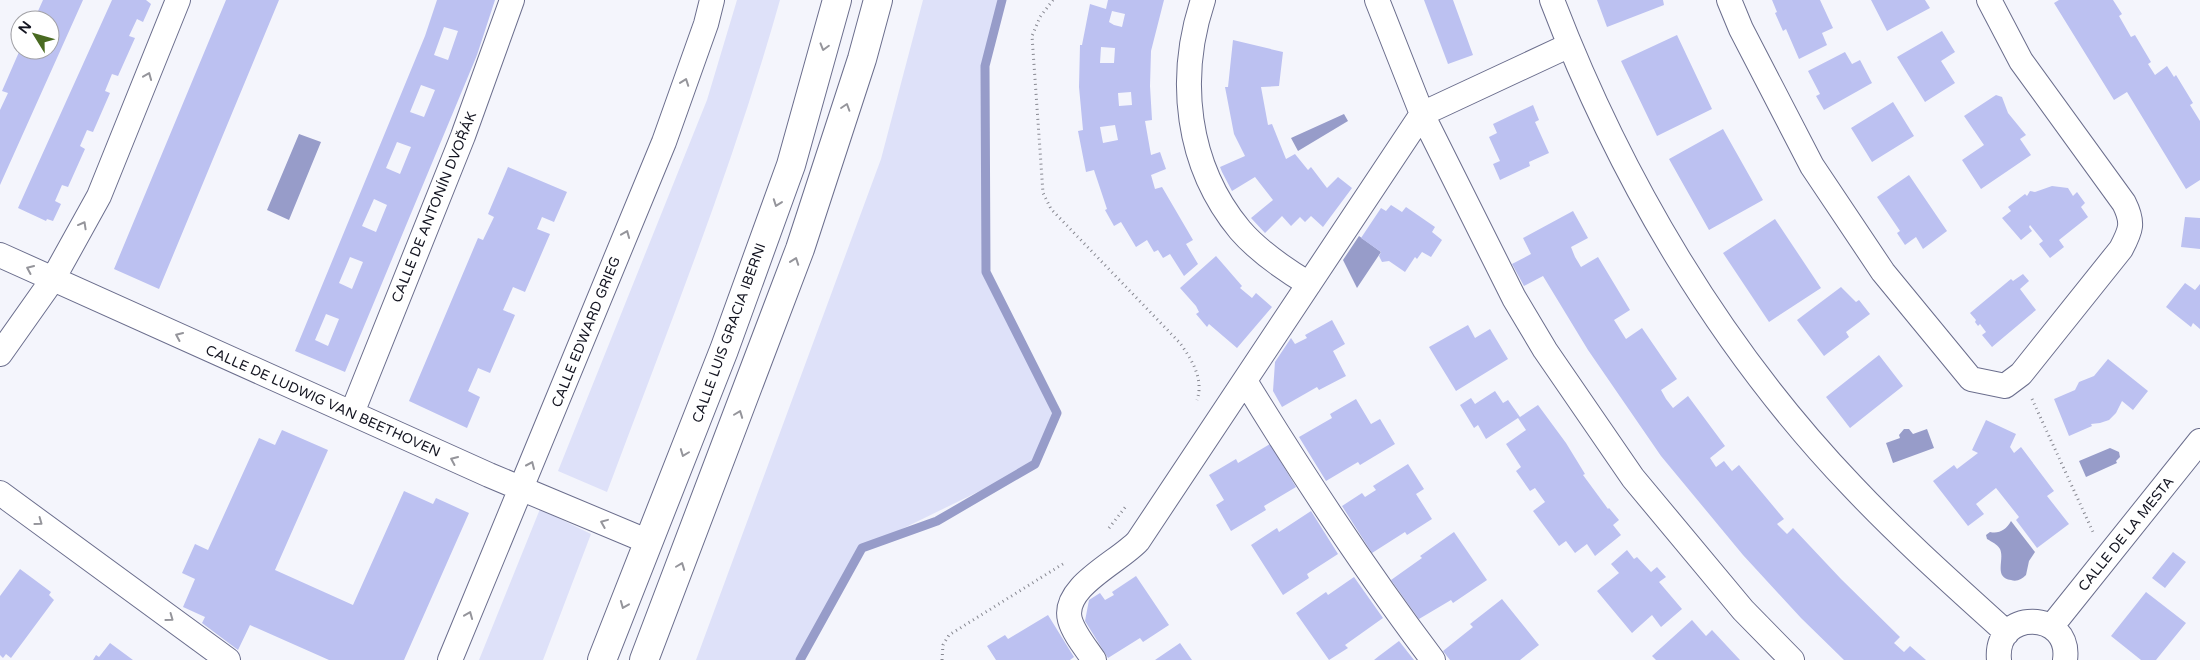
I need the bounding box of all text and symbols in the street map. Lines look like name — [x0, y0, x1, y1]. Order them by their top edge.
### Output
north arrow — [10, 10, 60, 60]
text: N — [15, 18, 35, 37]
one-way arrow — [819, 42, 829, 51]
one-way arrow — [141, 72, 152, 81]
one-way arrow — [679, 78, 689, 87]
one-way arrow — [840, 103, 850, 112]
street label: CALLE DE ANTONÍN DVOŘÁK — [388, 109, 480, 305]
one-way arrow — [773, 198, 783, 206]
one-way arrow — [77, 221, 87, 230]
one-way arrow — [620, 230, 631, 239]
street label: CALLE LUIS GRACIA IBERNI — [689, 241, 769, 425]
street label: CALLE EDWARD GRIEG — [548, 254, 624, 410]
one-way arrow — [789, 257, 799, 266]
one-way arrow — [26, 265, 35, 275]
one-way arrow — [175, 331, 184, 342]
street label: CALLE DE LUDWIG VAN BEETHOVEN — [203, 341, 443, 461]
one-way arrow — [733, 410, 743, 419]
one-way arrow — [680, 448, 690, 457]
one-way arrow — [450, 455, 459, 466]
one-way arrow — [525, 461, 536, 470]
street label: CALLE DE LA MESTA — [2075, 473, 2177, 595]
one-way arrow — [33, 516, 43, 525]
one-way arrow — [600, 519, 609, 530]
one-way arrow — [675, 562, 685, 571]
one-way arrow — [620, 600, 630, 608]
one-way arrow — [463, 611, 473, 620]
one-way arrow — [164, 612, 174, 621]

